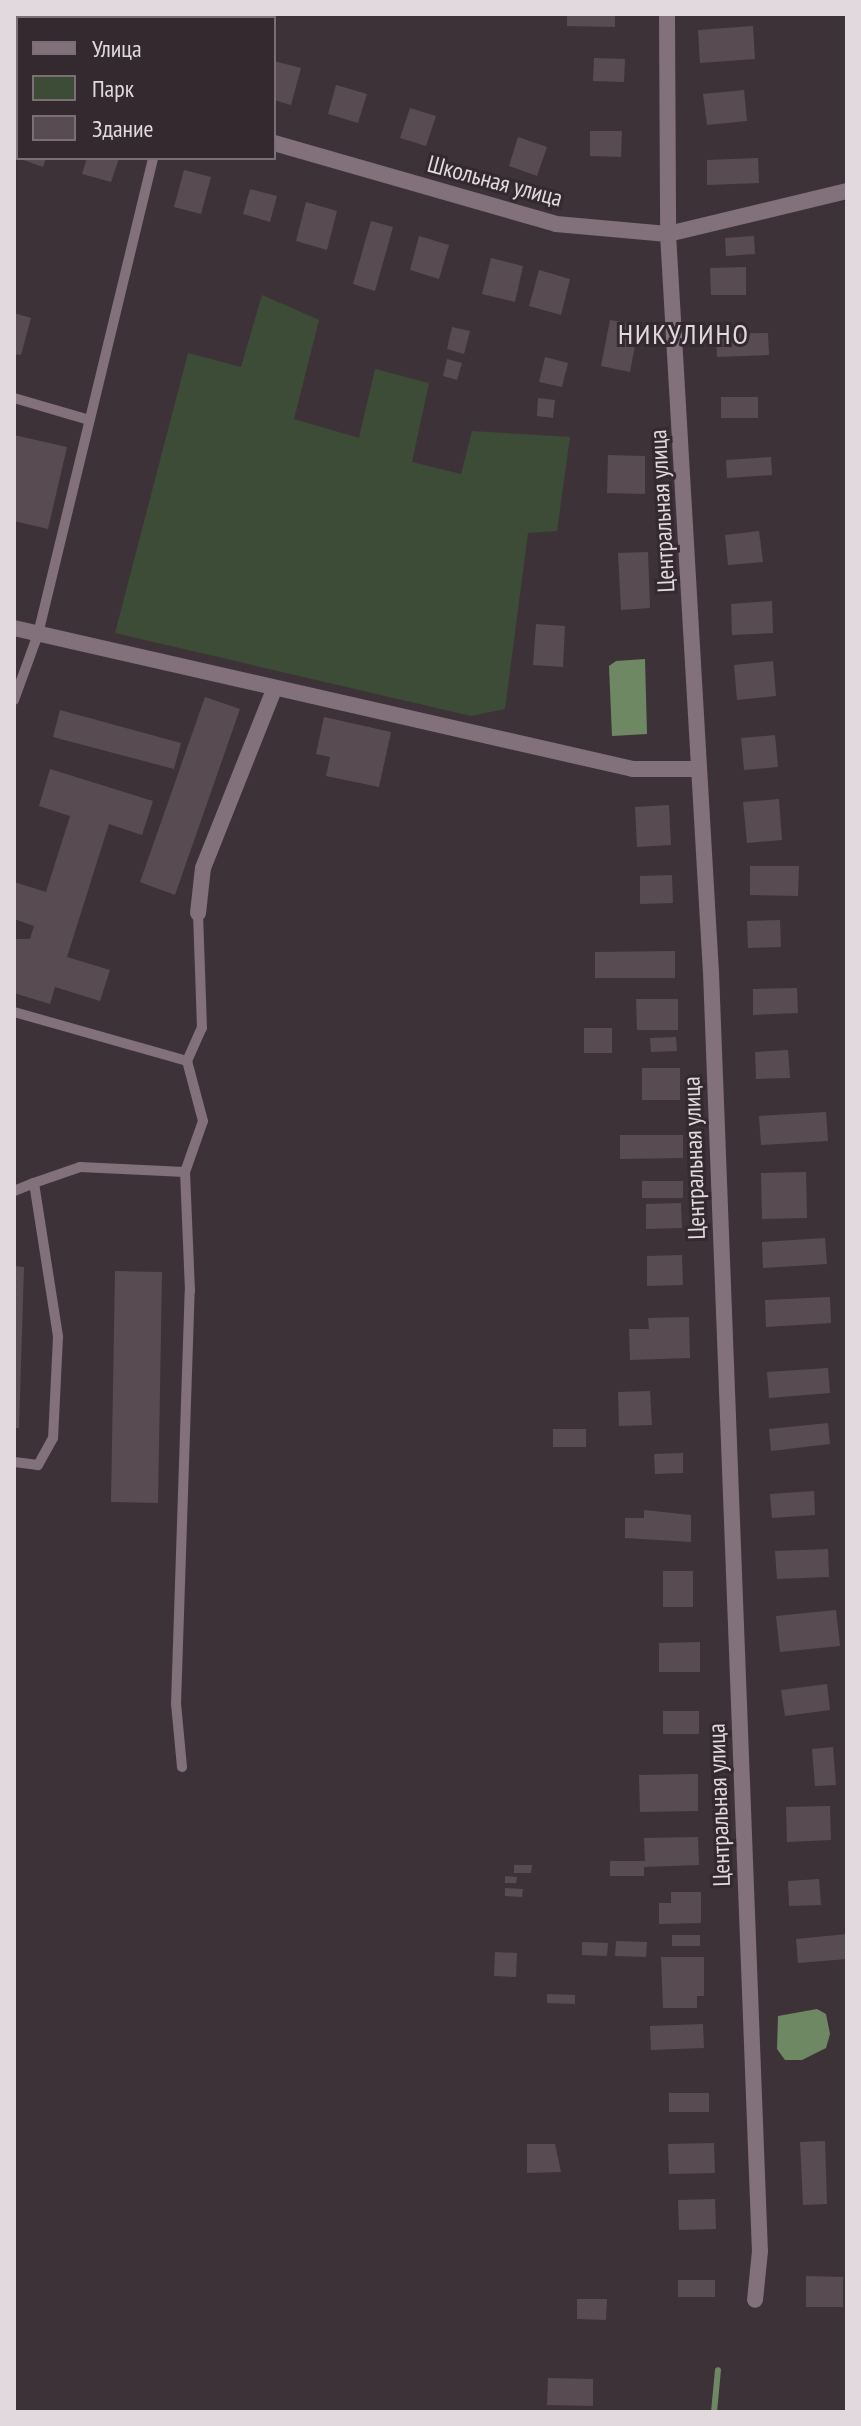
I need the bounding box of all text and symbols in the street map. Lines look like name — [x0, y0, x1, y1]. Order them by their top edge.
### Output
legend — [16, 16, 276, 160]
text: Улица — [92, 33, 142, 64]
text: Парк — [92, 73, 134, 104]
text: Здание — [92, 113, 153, 144]
street label: Школьная улица — [424, 149, 566, 213]
district label: НИКУЛИНО — [618, 317, 750, 351]
street label: Центральная улица — [643, 429, 681, 593]
street label: Центральная улица — [677, 1076, 711, 1240]
street label: Центральная улица — [702, 1723, 736, 1887]

